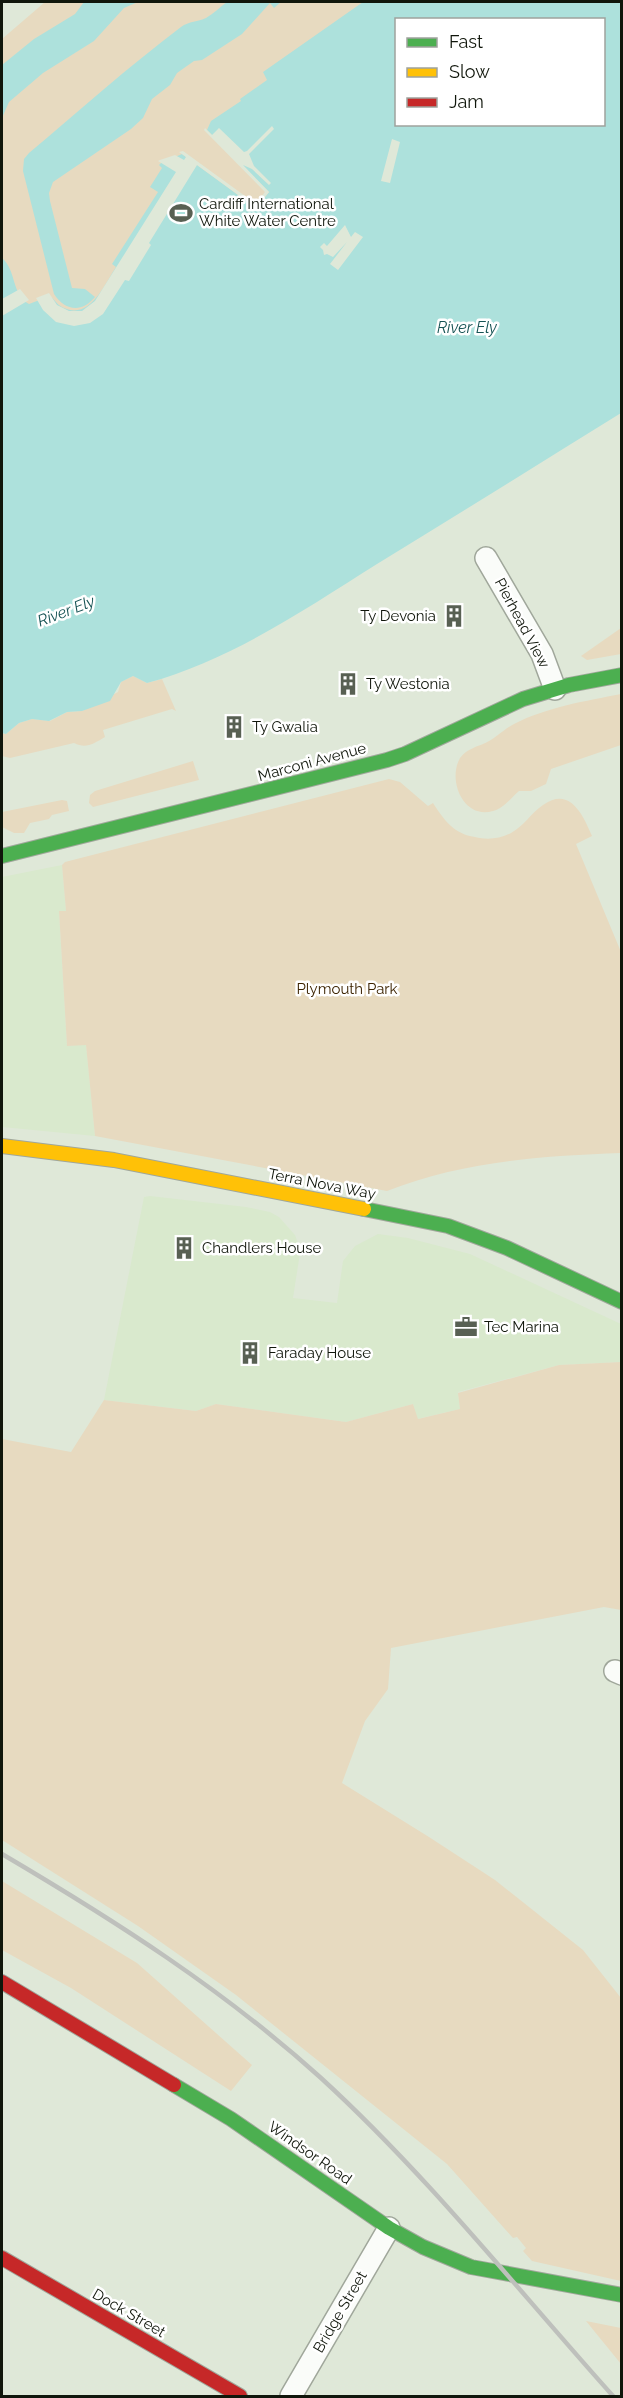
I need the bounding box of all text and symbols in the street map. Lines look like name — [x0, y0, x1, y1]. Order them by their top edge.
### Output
legend — [395, 18, 605, 126]
text: Fast — [449, 31, 483, 52]
text: Slow — [449, 61, 490, 82]
text: Jam — [449, 91, 484, 112]
place label: Cardiff International White Water Centre — [199, 195, 336, 230]
sports icon: Cardiff International White Water Centre — [168, 200, 194, 226]
water label: River Ely — [437, 318, 498, 337]
street label: Pierhead View — [491, 575, 553, 671]
water label: River Ely — [35, 591, 98, 631]
building icon: Ty Devonia — [441, 603, 467, 629]
place label: Ty Devonia — [360, 607, 436, 625]
building icon: Ty Westonia — [335, 671, 361, 697]
place label: Ty Westonia — [366, 675, 450, 693]
building icon: Ty Gwalia — [221, 714, 247, 740]
place label: Ty Gwalia — [252, 718, 318, 736]
street label: Marconi Avenue — [256, 739, 368, 785]
park label: Plymouth Park — [296, 980, 398, 998]
street label: Terra Nova Way — [267, 1165, 377, 1203]
building icon: Chandlers House — [171, 1235, 197, 1261]
place label: Chandlers House — [202, 1239, 322, 1257]
office icon: Tec Marina — [453, 1314, 479, 1340]
place label: Tec Marina — [484, 1318, 559, 1336]
building icon: Faraday House — [237, 1340, 263, 1366]
place label: Faraday House — [268, 1344, 371, 1362]
street label: Windsor Road — [265, 2118, 355, 2188]
street label: Bridge Street — [309, 2268, 371, 2356]
street label: Dock Street — [89, 2285, 169, 2341]

